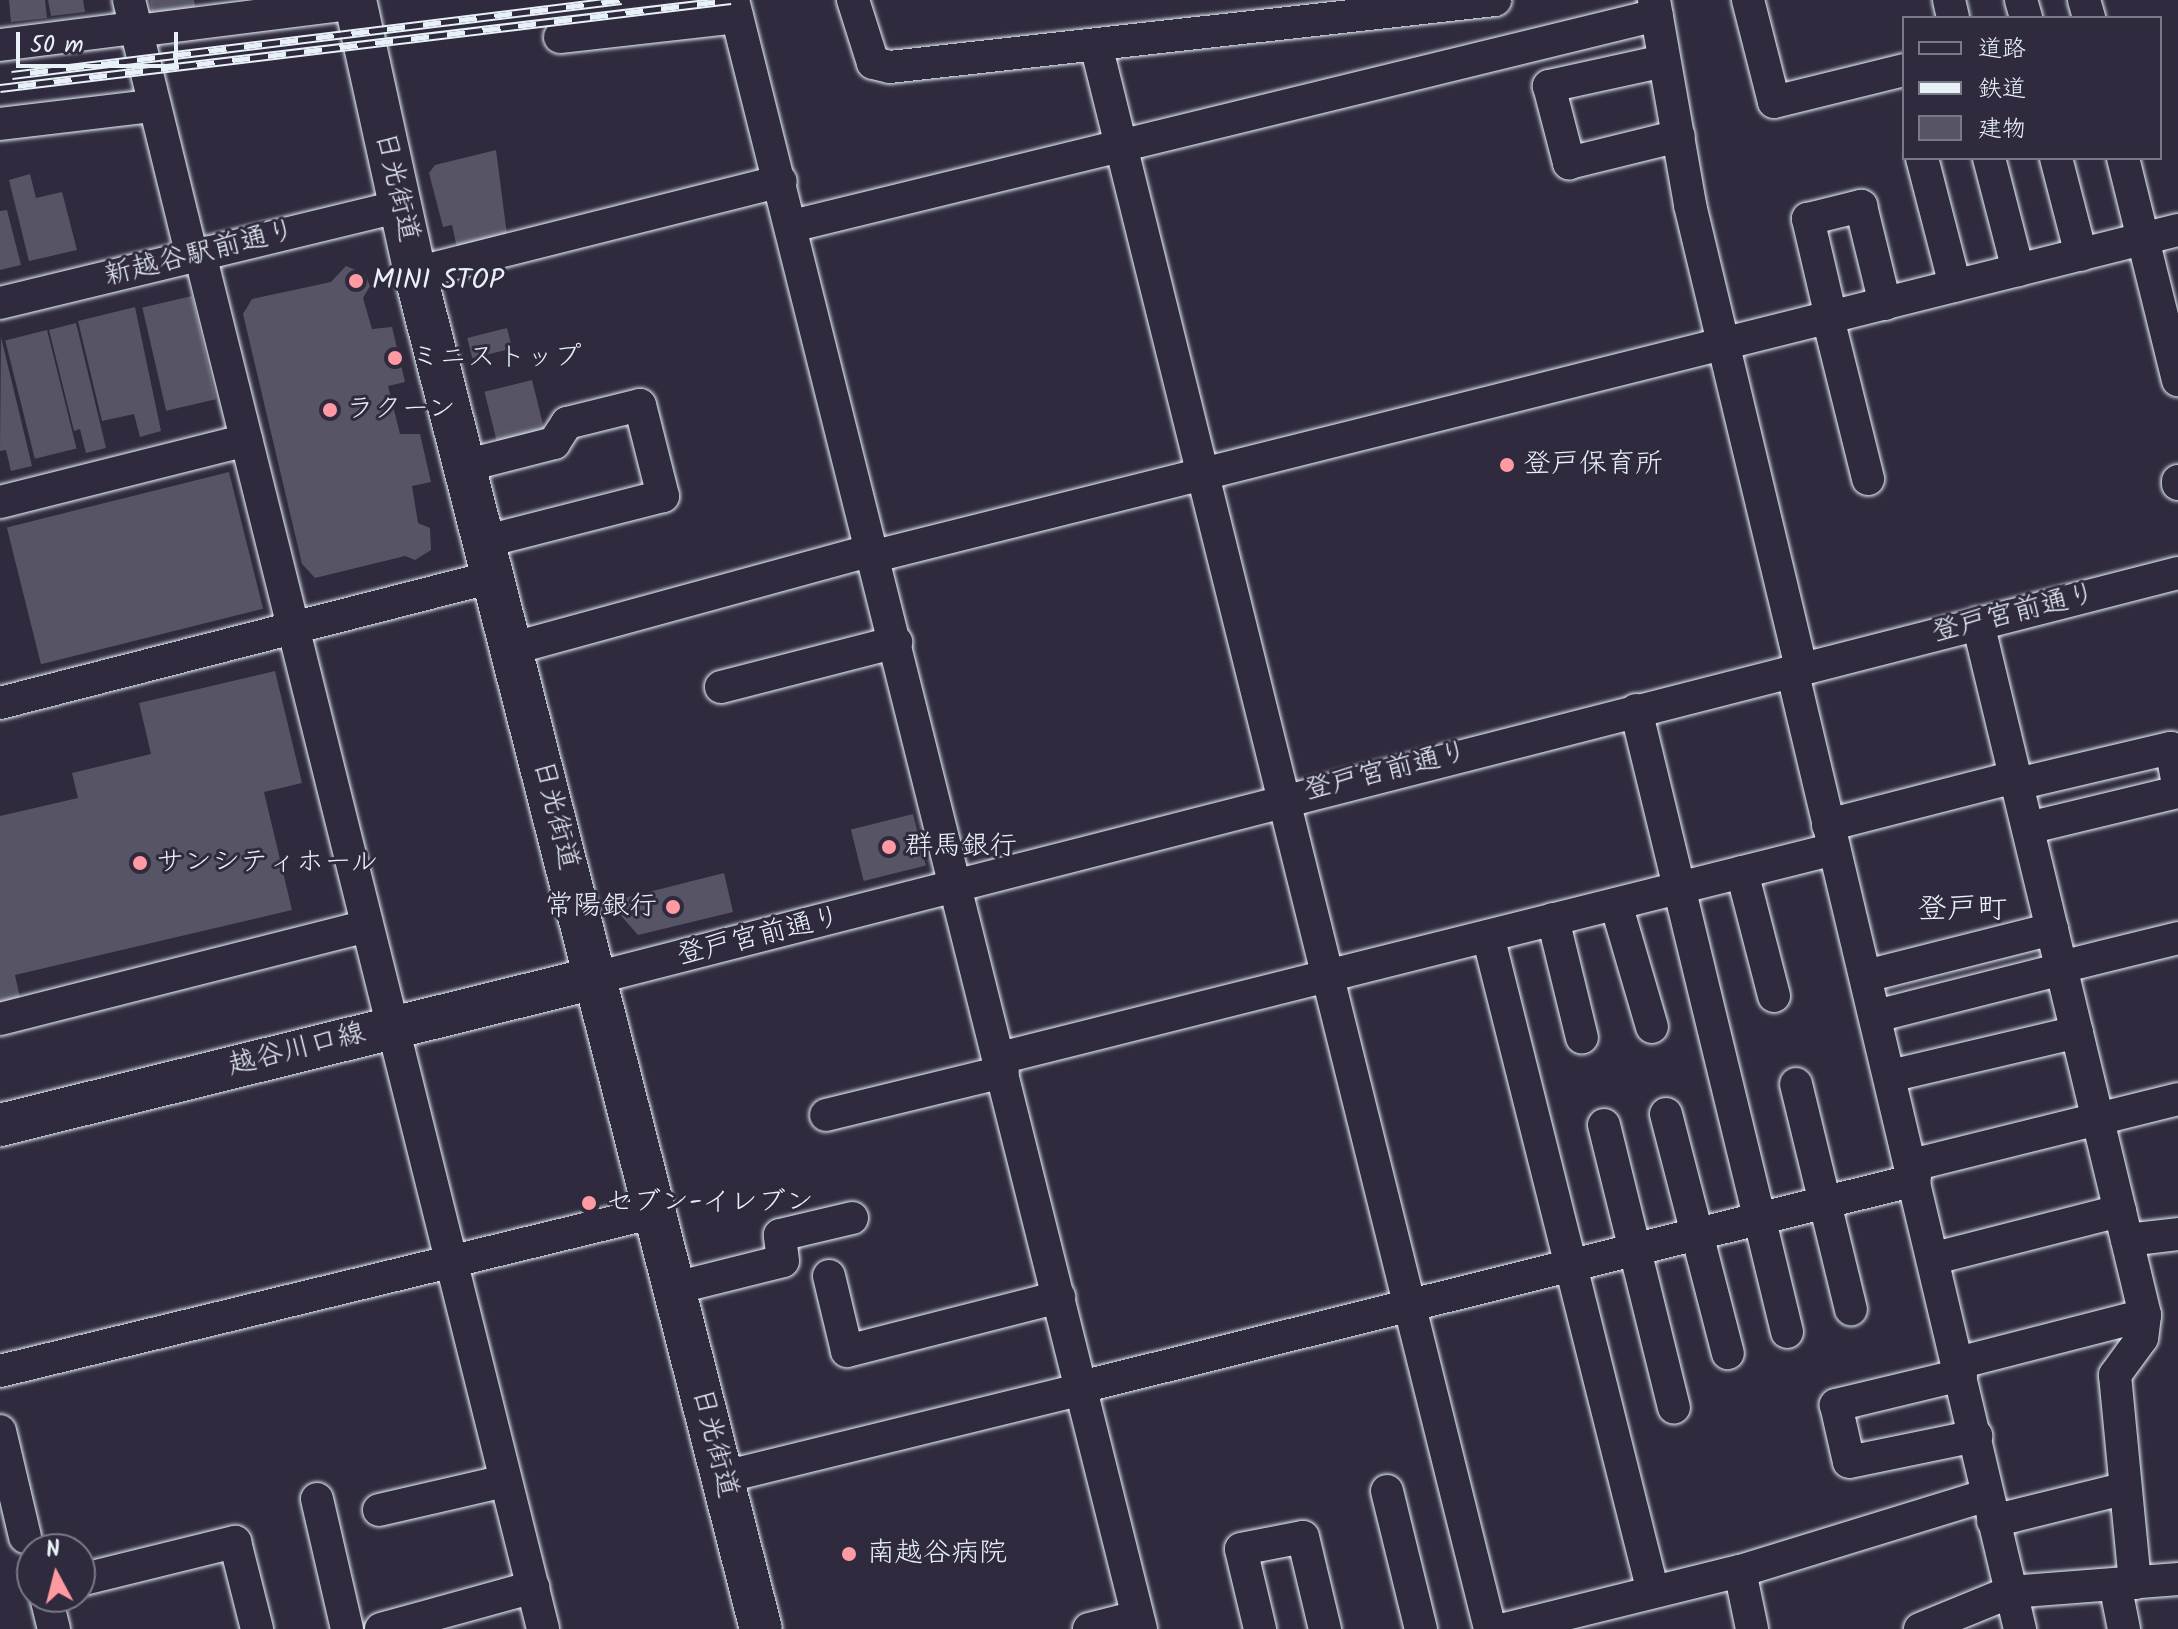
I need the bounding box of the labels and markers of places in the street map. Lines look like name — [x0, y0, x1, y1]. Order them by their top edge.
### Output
place label: MINI STOP — [372, 264, 504, 298]
marker: MINI STOP — [347, 272, 365, 290]
place label: ミニストップ — [411, 341, 579, 375]
marker: ミニストップ — [386, 349, 404, 367]
place label: ラクーン — [346, 393, 458, 427]
marker: ラクーン — [321, 401, 339, 419]
place label: 登戸保育所 — [1523, 448, 1663, 482]
marker: 登戸保育所 — [1498, 456, 1516, 474]
place label: 群馬銀行 — [905, 830, 1017, 864]
marker: 群馬銀行 — [880, 838, 898, 856]
place label: サンシティホール — [156, 846, 380, 880]
marker: サンシティホール — [131, 854, 149, 872]
place label: 常陽銀行 — [545, 890, 657, 924]
marker: 常陽銀行 — [664, 898, 682, 916]
place label: セブン-イレブン — [605, 1186, 814, 1220]
marker: セブン-イレブン — [580, 1194, 598, 1212]
place label: 南越谷病院 — [867, 1537, 1007, 1571]
marker: 南越谷病院 — [838, 1543, 860, 1565]

